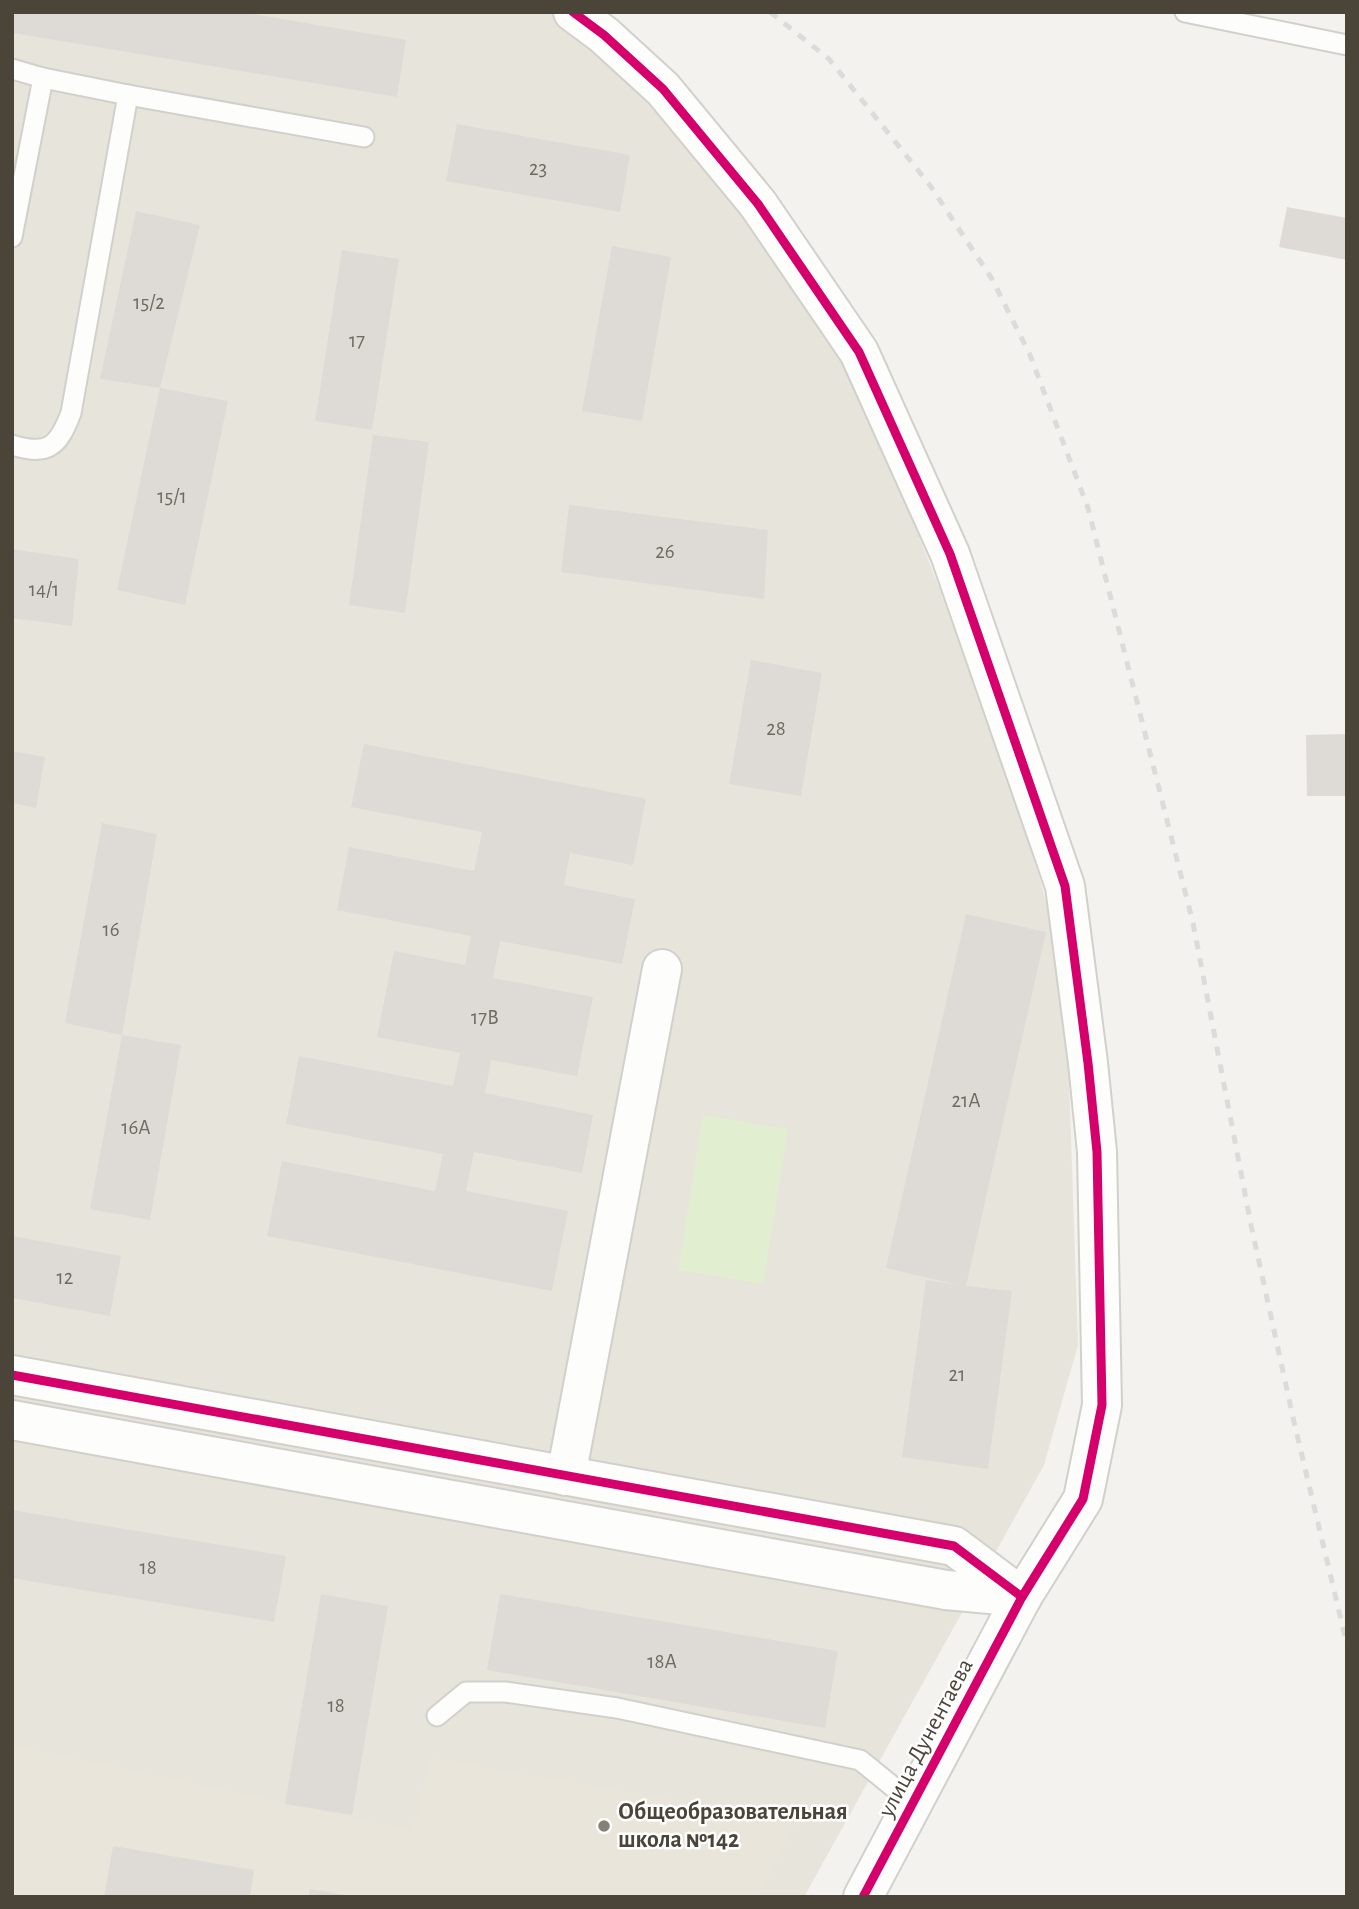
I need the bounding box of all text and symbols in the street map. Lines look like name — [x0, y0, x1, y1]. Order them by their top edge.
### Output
house number: 23 — [529, 158, 547, 179]
house number: 15/2 — [133, 292, 165, 313]
house number: 17 — [349, 330, 365, 351]
house number: 15/1 — [157, 486, 187, 507]
house number: 26 — [655, 541, 675, 562]
house number: 14/1 — [29, 579, 59, 600]
house number: 28 — [766, 718, 786, 739]
house number: 16 — [102, 919, 120, 940]
house number: 17В — [471, 1007, 499, 1028]
house number: 21А — [951, 1090, 981, 1111]
house number: 16А — [121, 1117, 151, 1138]
house number: 12 — [57, 1267, 73, 1288]
house number: 21 — [949, 1364, 965, 1385]
house number: 18 — [139, 1557, 157, 1578]
house number: 18А — [647, 1651, 677, 1672]
street label: улица Дунентаева — [874, 1655, 978, 1822]
house number: 18 — [327, 1695, 345, 1716]
place label: Общеобразовательная школа №142 — [618, 1800, 848, 1852]
marker: Общеобразовательная школа №142 — [596, 1818, 612, 1834]

